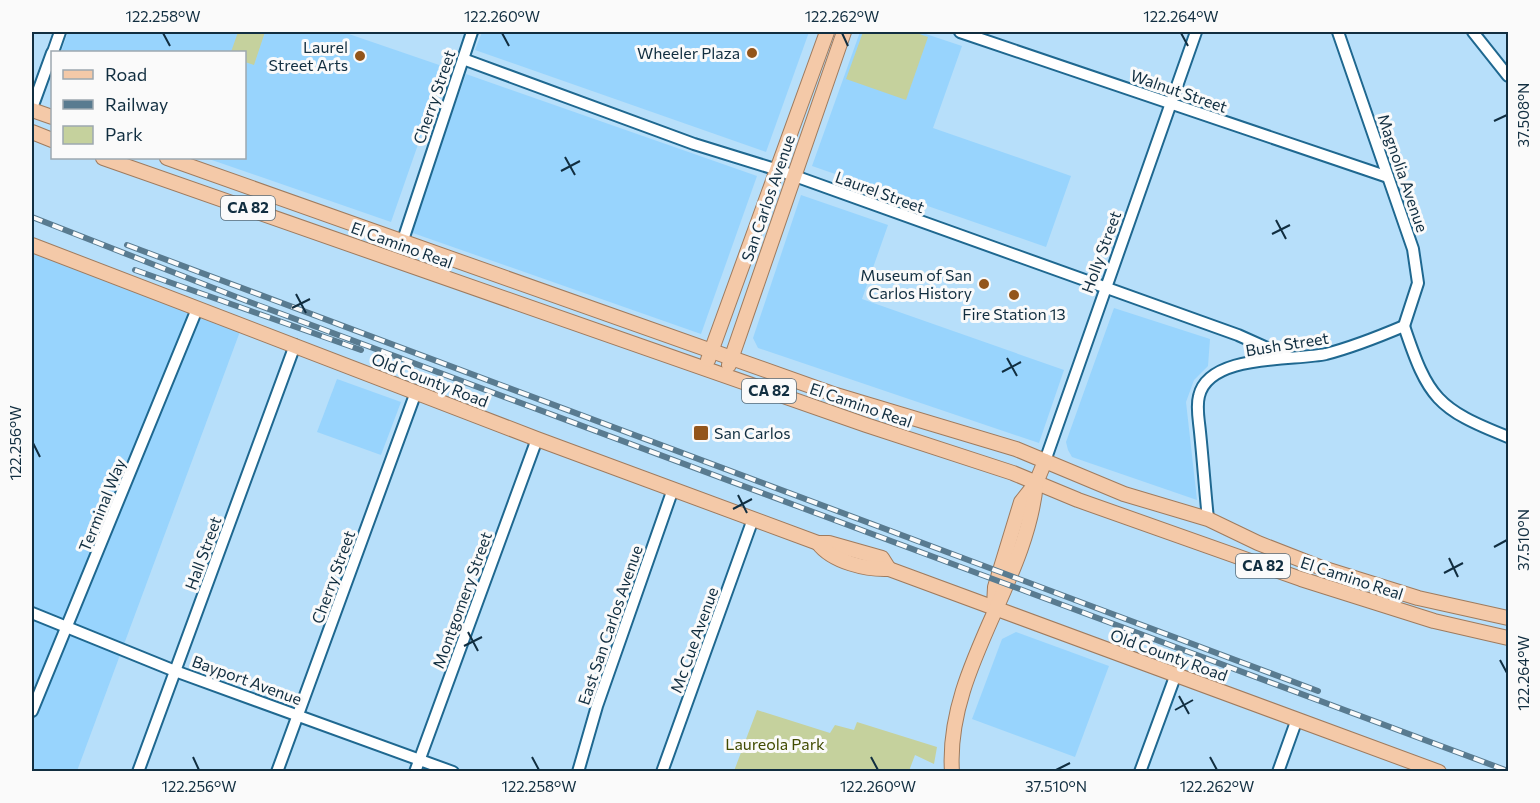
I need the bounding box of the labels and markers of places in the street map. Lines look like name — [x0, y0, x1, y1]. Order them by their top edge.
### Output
place label: Laurel Street Arts — [268, 37, 348, 74]
place label: Wheeler Plaza — [637, 43, 740, 62]
marker: Wheeler Plaza — [745, 46, 759, 60]
marker: Laurel Street Arts — [353, 49, 367, 63]
place label: Museum of San Carlos History — [860, 265, 972, 302]
marker: Museum of San Carlos History — [977, 277, 991, 291]
marker: Fire Station 13 — [1007, 288, 1021, 302]
place label: Fire Station 13 — [962, 304, 1066, 323]
place label: San Carlos — [714, 423, 790, 442]
marker: San Carlos — [692, 424, 710, 442]

